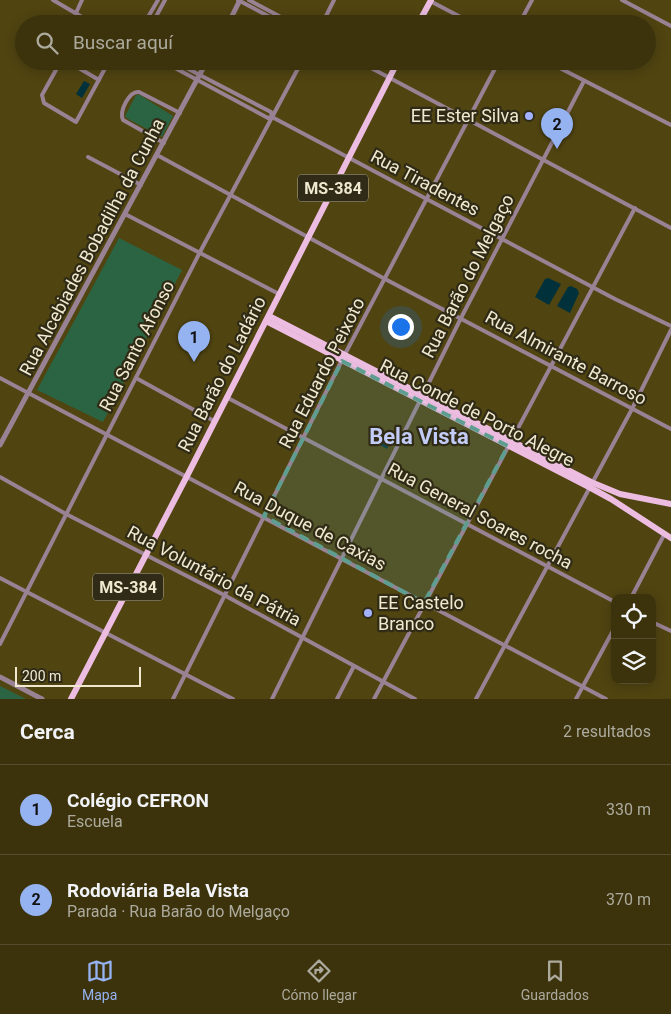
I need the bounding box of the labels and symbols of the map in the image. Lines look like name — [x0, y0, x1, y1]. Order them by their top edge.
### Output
place label: EE Ester Silva — [411, 105, 519, 126]
pin: 2 — [541, 108, 573, 149]
marker: EE Ester Silva — [523, 110, 535, 122]
street label: Rua Alcebiades Bobadilha da Cunha — [15, 115, 168, 379]
street label: Rua Tiradentes — [367, 145, 483, 220]
road number: MS-384 — [298, 174, 368, 202]
street label: Rua Barão do Melgaço — [417, 191, 518, 361]
street label: Rua Santo Afonso — [95, 277, 179, 415]
street label: Rua Barão do Ladário — [173, 293, 270, 455]
street label: Rua Eduardo Peixoto — [274, 294, 369, 452]
street label: Rua Almirante Barroso — [482, 306, 651, 409]
your location — [388, 314, 414, 340]
pin: 1 — [178, 321, 210, 362]
street label: Rua Conde de Porto Alegre — [377, 354, 578, 471]
district label: Bela Vista — [369, 424, 469, 449]
street label: Rua General Soares rocha — [384, 458, 576, 573]
street label: Rua Duque de Caxias — [231, 477, 390, 575]
street label: Rua Voluntário da Pátria — [124, 521, 305, 630]
road number: MS-384 — [93, 574, 163, 600]
place label: EE Castelo Branco — [378, 592, 464, 634]
marker: EE Castelo Branco — [362, 607, 374, 619]
scale bar — [15, 664, 141, 687]

